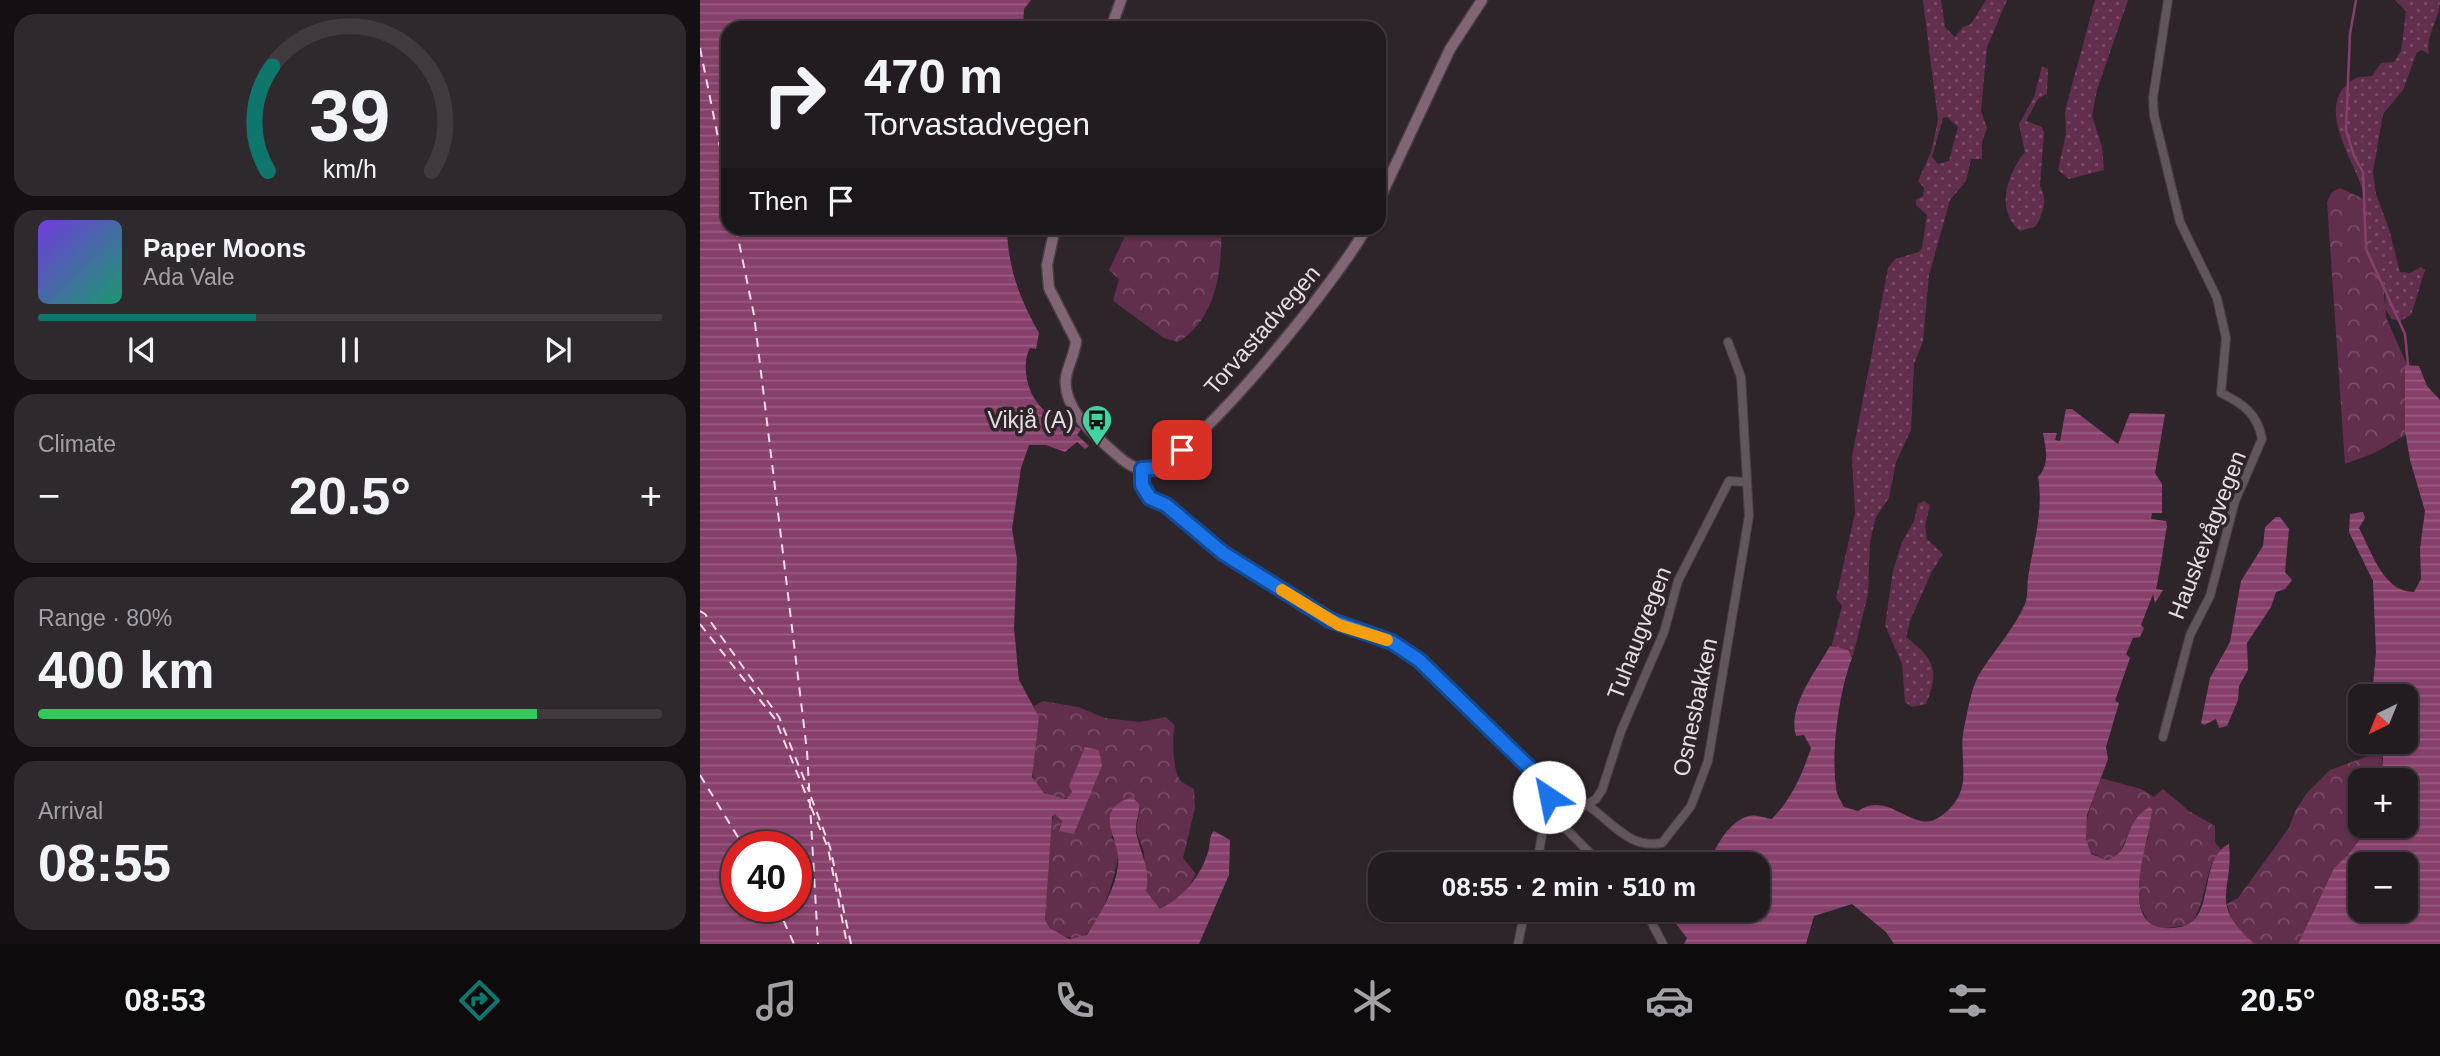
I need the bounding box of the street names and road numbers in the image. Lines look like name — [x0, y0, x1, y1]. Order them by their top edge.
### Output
street label: Torvastadvegen — [1199, 260, 1325, 400]
street label: Hauskevågvegen — [2163, 447, 2251, 623]
street label: Tuhaugvegen — [1602, 563, 1676, 703]
street label: Osnesbakken — [1668, 636, 1722, 778]

